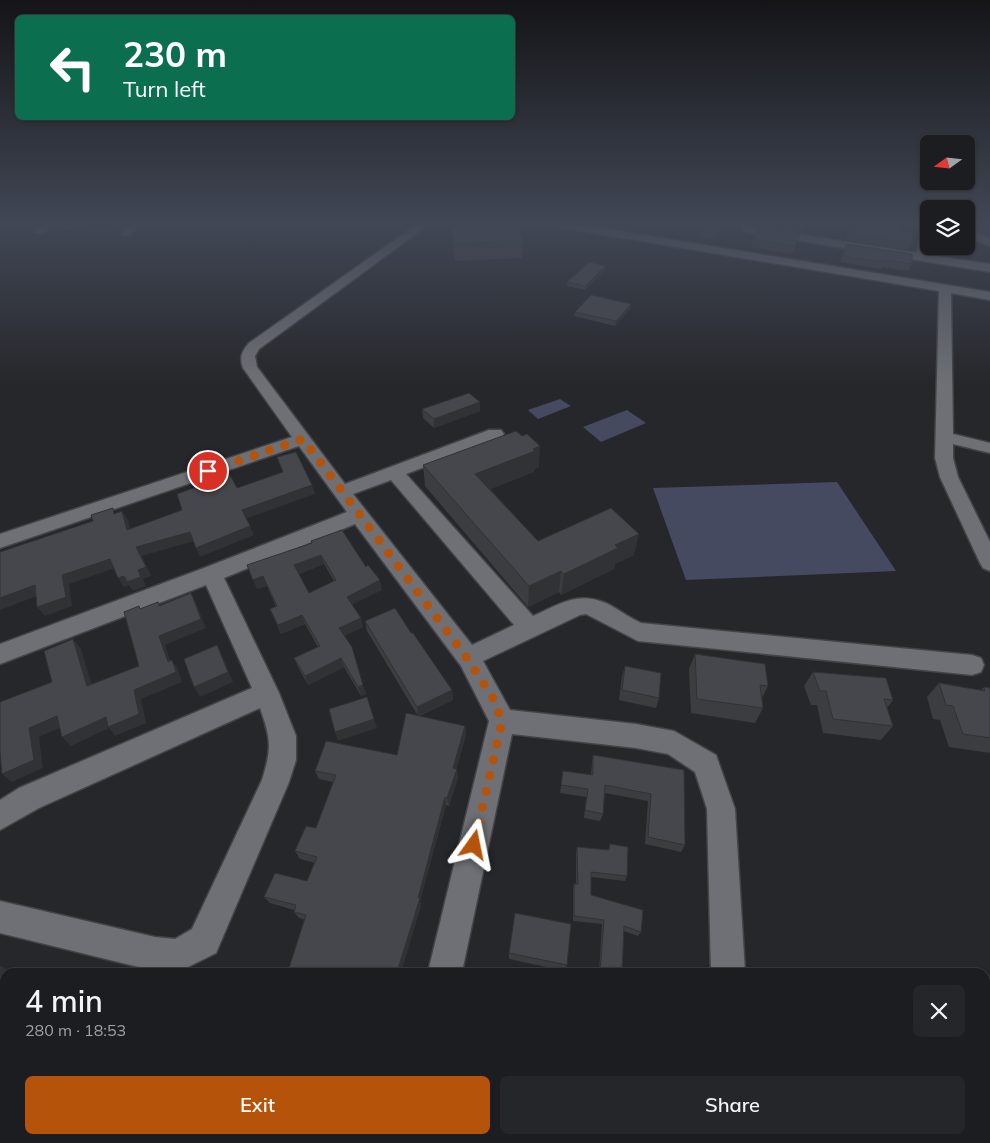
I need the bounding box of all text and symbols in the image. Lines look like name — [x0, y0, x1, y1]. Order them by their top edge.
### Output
text: 230 m — [123, 32, 227, 76]
icon: left — [40, 35, 105, 100]
text: Turn left — [123, 75, 206, 103]
north arrow — [920, 135, 975, 190]
map controls — [920, 135, 975, 255]
button: layers — [920, 200, 975, 255]
pin — [187, 450, 229, 492]
icon: arrive — [194, 457, 222, 485]
position arrow — [447, 818, 499, 870]
text: 4 min — [25, 982, 103, 1020]
button: close — [913, 985, 965, 1037]
text: 280 m · 18:53 — [25, 1020, 126, 1040]
button: Exit — [25, 1076, 490, 1134]
button: Share — [500, 1076, 965, 1134]

